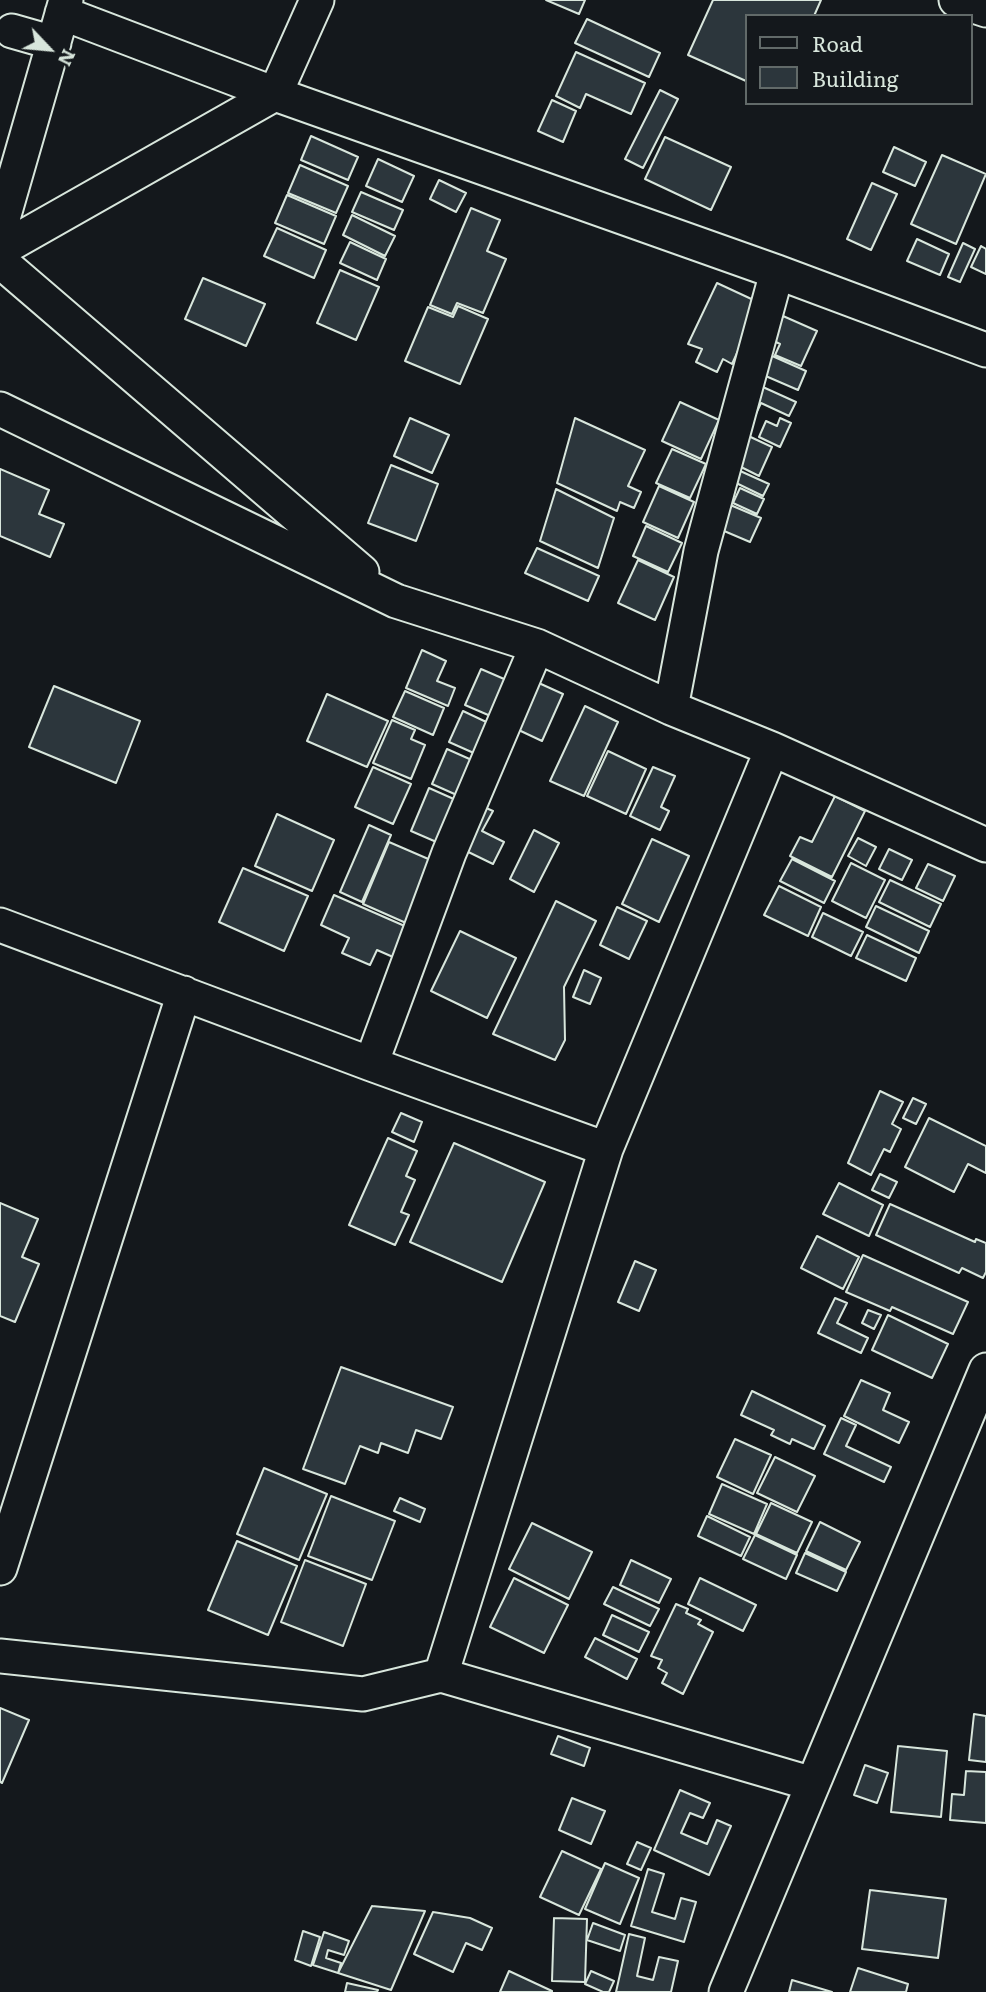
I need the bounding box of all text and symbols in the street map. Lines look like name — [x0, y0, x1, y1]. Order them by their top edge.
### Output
north arrow — [14, 14, 84, 84]
legend — [744, 14, 972, 105]
text: Road — [812, 27, 863, 58]
text: N — [52, 45, 84, 72]
text: Building — [812, 62, 898, 93]

